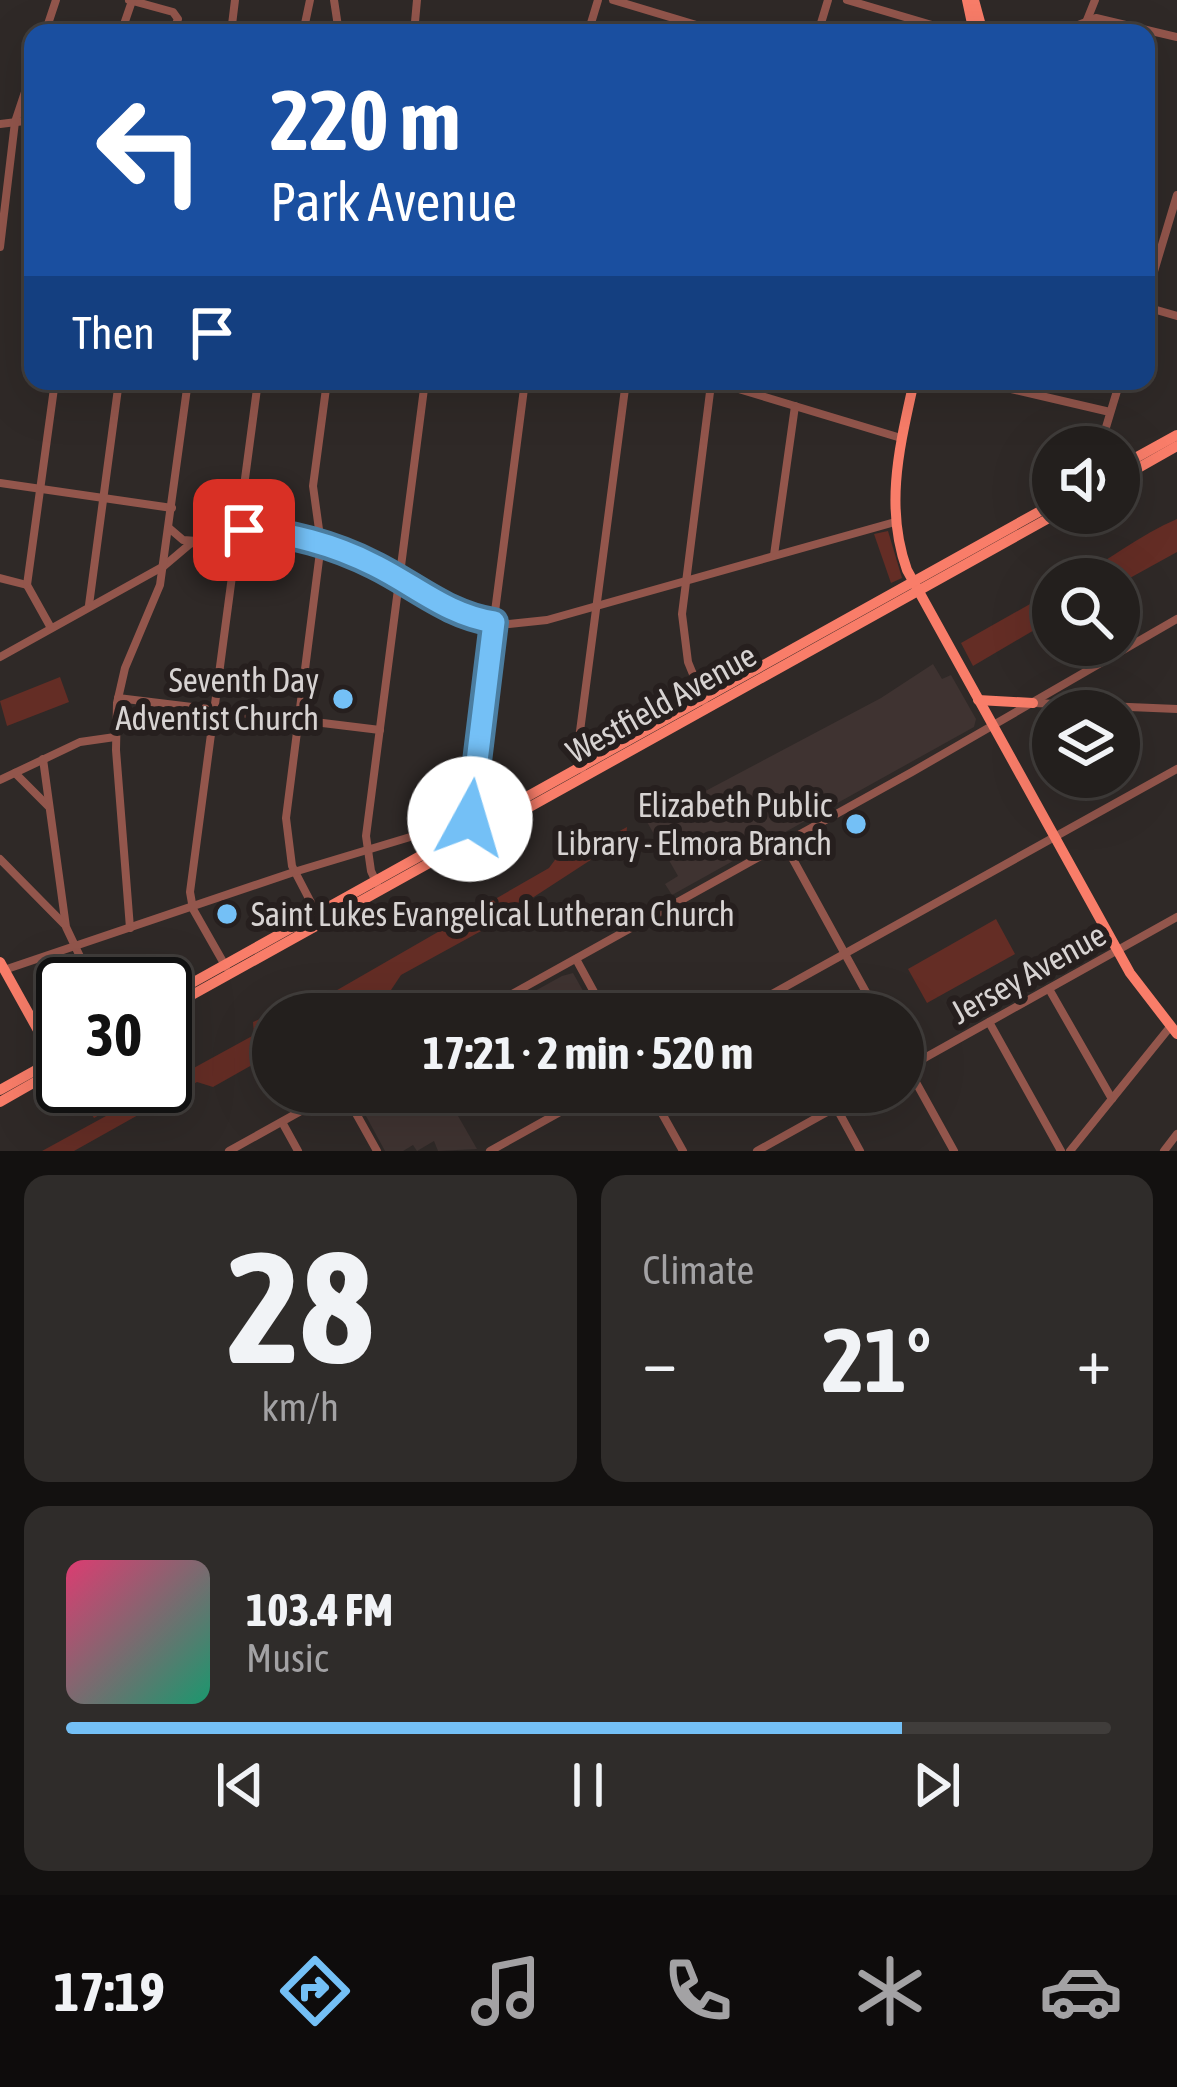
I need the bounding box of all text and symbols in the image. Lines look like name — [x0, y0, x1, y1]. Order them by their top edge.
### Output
icon: left — [72, 72, 228, 228]
text: 220 m — [270, 72, 460, 168]
text: Park Avenue — [270, 171, 517, 232]
icon: arrive — [179, 300, 245, 366]
text: Then — [72, 307, 155, 359]
map controls — [1032, 426, 1140, 798]
button: sound — [1032, 426, 1140, 534]
pin — [193, 479, 295, 581]
icon: arrive — [211, 497, 277, 563]
button: search — [1032, 558, 1140, 666]
street label: Westfield Avenue — [560, 635, 762, 771]
place label: Seventh Day Adventist Church — [115, 661, 319, 737]
marker: Seventh Day Adventist Church — [330, 686, 356, 712]
button: layers — [1032, 690, 1140, 798]
position arrow — [407, 756, 533, 882]
place label: Elizabeth Public Library - Elmora Branch — [556, 786, 833, 862]
marker: Elizabeth Public Library - Elmora Branch — [843, 811, 869, 837]
place label: Saint Lukes Evangelical Lutheran Church — [251, 895, 735, 933]
marker: Saint Lukes Evangelical Lutheran Church — [214, 901, 240, 927]
street label: Jersey Avenue — [944, 915, 1112, 1031]
speed limit sign: 30 — [36, 957, 192, 1113]
text: 17:21 · 2 min · 520 m — [423, 1027, 753, 1079]
text: 28 — [227, 1217, 374, 1396]
text: Climate — [643, 1248, 754, 1292]
text: 21° — [822, 1308, 931, 1411]
text: − — [643, 1322, 677, 1398]
text: + — [1077, 1322, 1111, 1398]
text: km/h — [262, 1385, 339, 1429]
text: 103.4 FM — [246, 1584, 393, 1636]
text: Music — [246, 1636, 328, 1680]
icon: previous — [207, 1752, 273, 1818]
icon: pause — [555, 1752, 621, 1818]
icon: next — [904, 1752, 970, 1818]
icon: directions — [273, 1949, 357, 2033]
icon: music — [464, 1949, 548, 2033]
icon: phone — [656, 1949, 740, 2033]
icon: climate — [848, 1949, 932, 2033]
icon: car — [1039, 1949, 1123, 2033]
text: 17:19 — [54, 1961, 165, 2022]

